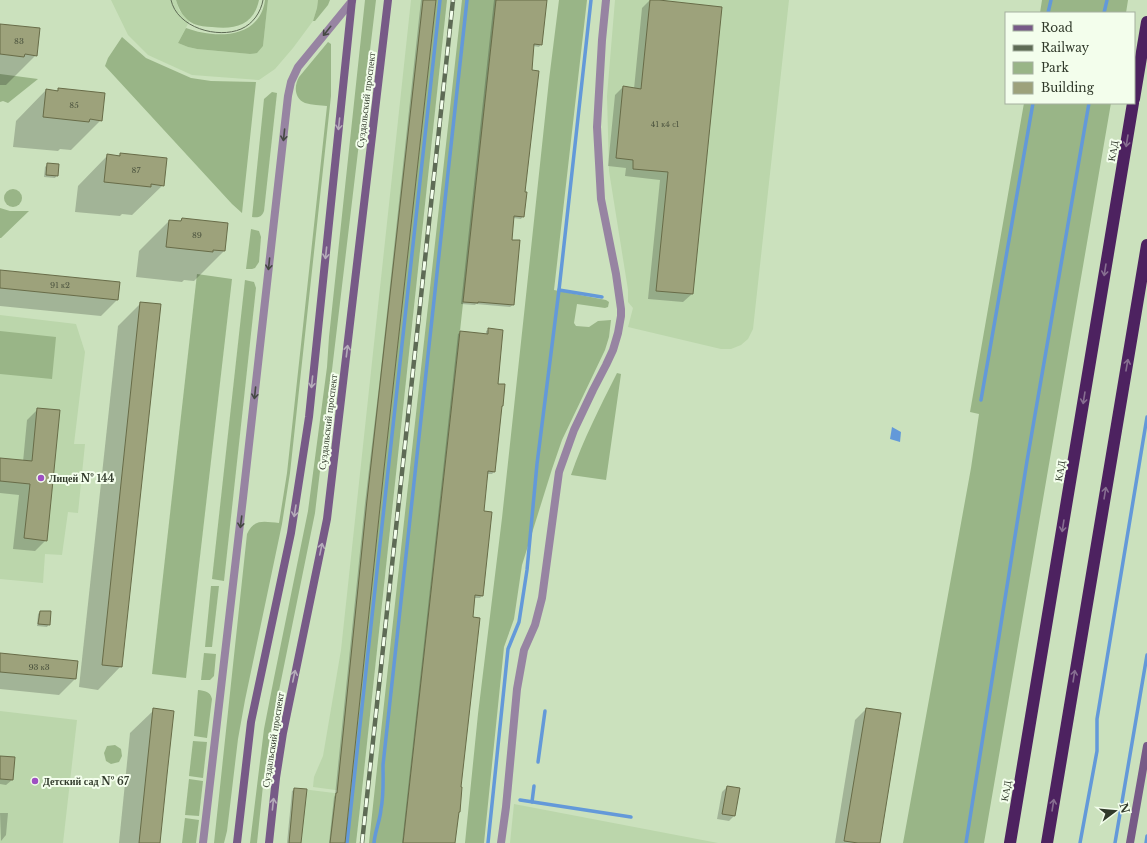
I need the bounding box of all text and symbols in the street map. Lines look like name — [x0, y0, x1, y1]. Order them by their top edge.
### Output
legend — [1005, 12, 1135, 104]
text: Road — [1041, 20, 1073, 35]
one-way arrow — [322, 25, 331, 36]
house number: 83 — [14, 36, 24, 46]
text: Railway — [1041, 40, 1090, 55]
street label: Суздальский проспект — [354, 51, 378, 149]
text: Park — [1041, 60, 1069, 75]
text: Building — [1041, 80, 1095, 95]
house number: 85 — [69, 100, 79, 110]
one-way arrow — [335, 117, 343, 130]
house number: 41 к4 с1 — [651, 119, 680, 129]
one-way arrow — [280, 128, 287, 141]
one-way arrow — [1123, 135, 1131, 148]
street label: КАД — [1105, 140, 1121, 162]
house number: 87 — [132, 165, 141, 175]
house number: 89 — [192, 230, 202, 240]
one-way arrow — [322, 246, 329, 259]
one-way arrow — [265, 257, 273, 270]
one-way arrow — [1101, 263, 1109, 276]
house number: 91 к2 — [50, 280, 70, 290]
one-way arrow — [343, 345, 351, 358]
one-way arrow — [1123, 359, 1131, 372]
street label: Суздальский проспект — [316, 373, 340, 471]
one-way arrow — [309, 375, 316, 388]
one-way arrow — [251, 386, 259, 399]
one-way arrow — [1080, 391, 1088, 404]
street label: КАД — [1052, 460, 1068, 482]
place label: Лицей № 144 — [49, 472, 115, 485]
marker: Лицей № 144 — [36, 473, 46, 483]
one-way arrow — [1101, 487, 1109, 500]
one-way arrow — [291, 504, 299, 517]
one-way arrow — [237, 515, 244, 528]
one-way arrow — [1058, 519, 1066, 532]
one-way arrow — [317, 543, 325, 556]
house number: 93 к3 — [28, 662, 50, 672]
one-way arrow — [291, 670, 299, 683]
one-way arrow — [1071, 670, 1079, 683]
street label: Суздальский проспект — [259, 691, 287, 789]
place label: Детский сад № 67 — [43, 775, 130, 788]
marker: Детский сад № 67 — [30, 776, 40, 786]
street label: КАД — [998, 780, 1014, 802]
north arrow — [1095, 791, 1135, 831]
one-way arrow — [270, 798, 277, 811]
one-way arrow — [1049, 798, 1057, 811]
text: N — [1116, 801, 1133, 816]

